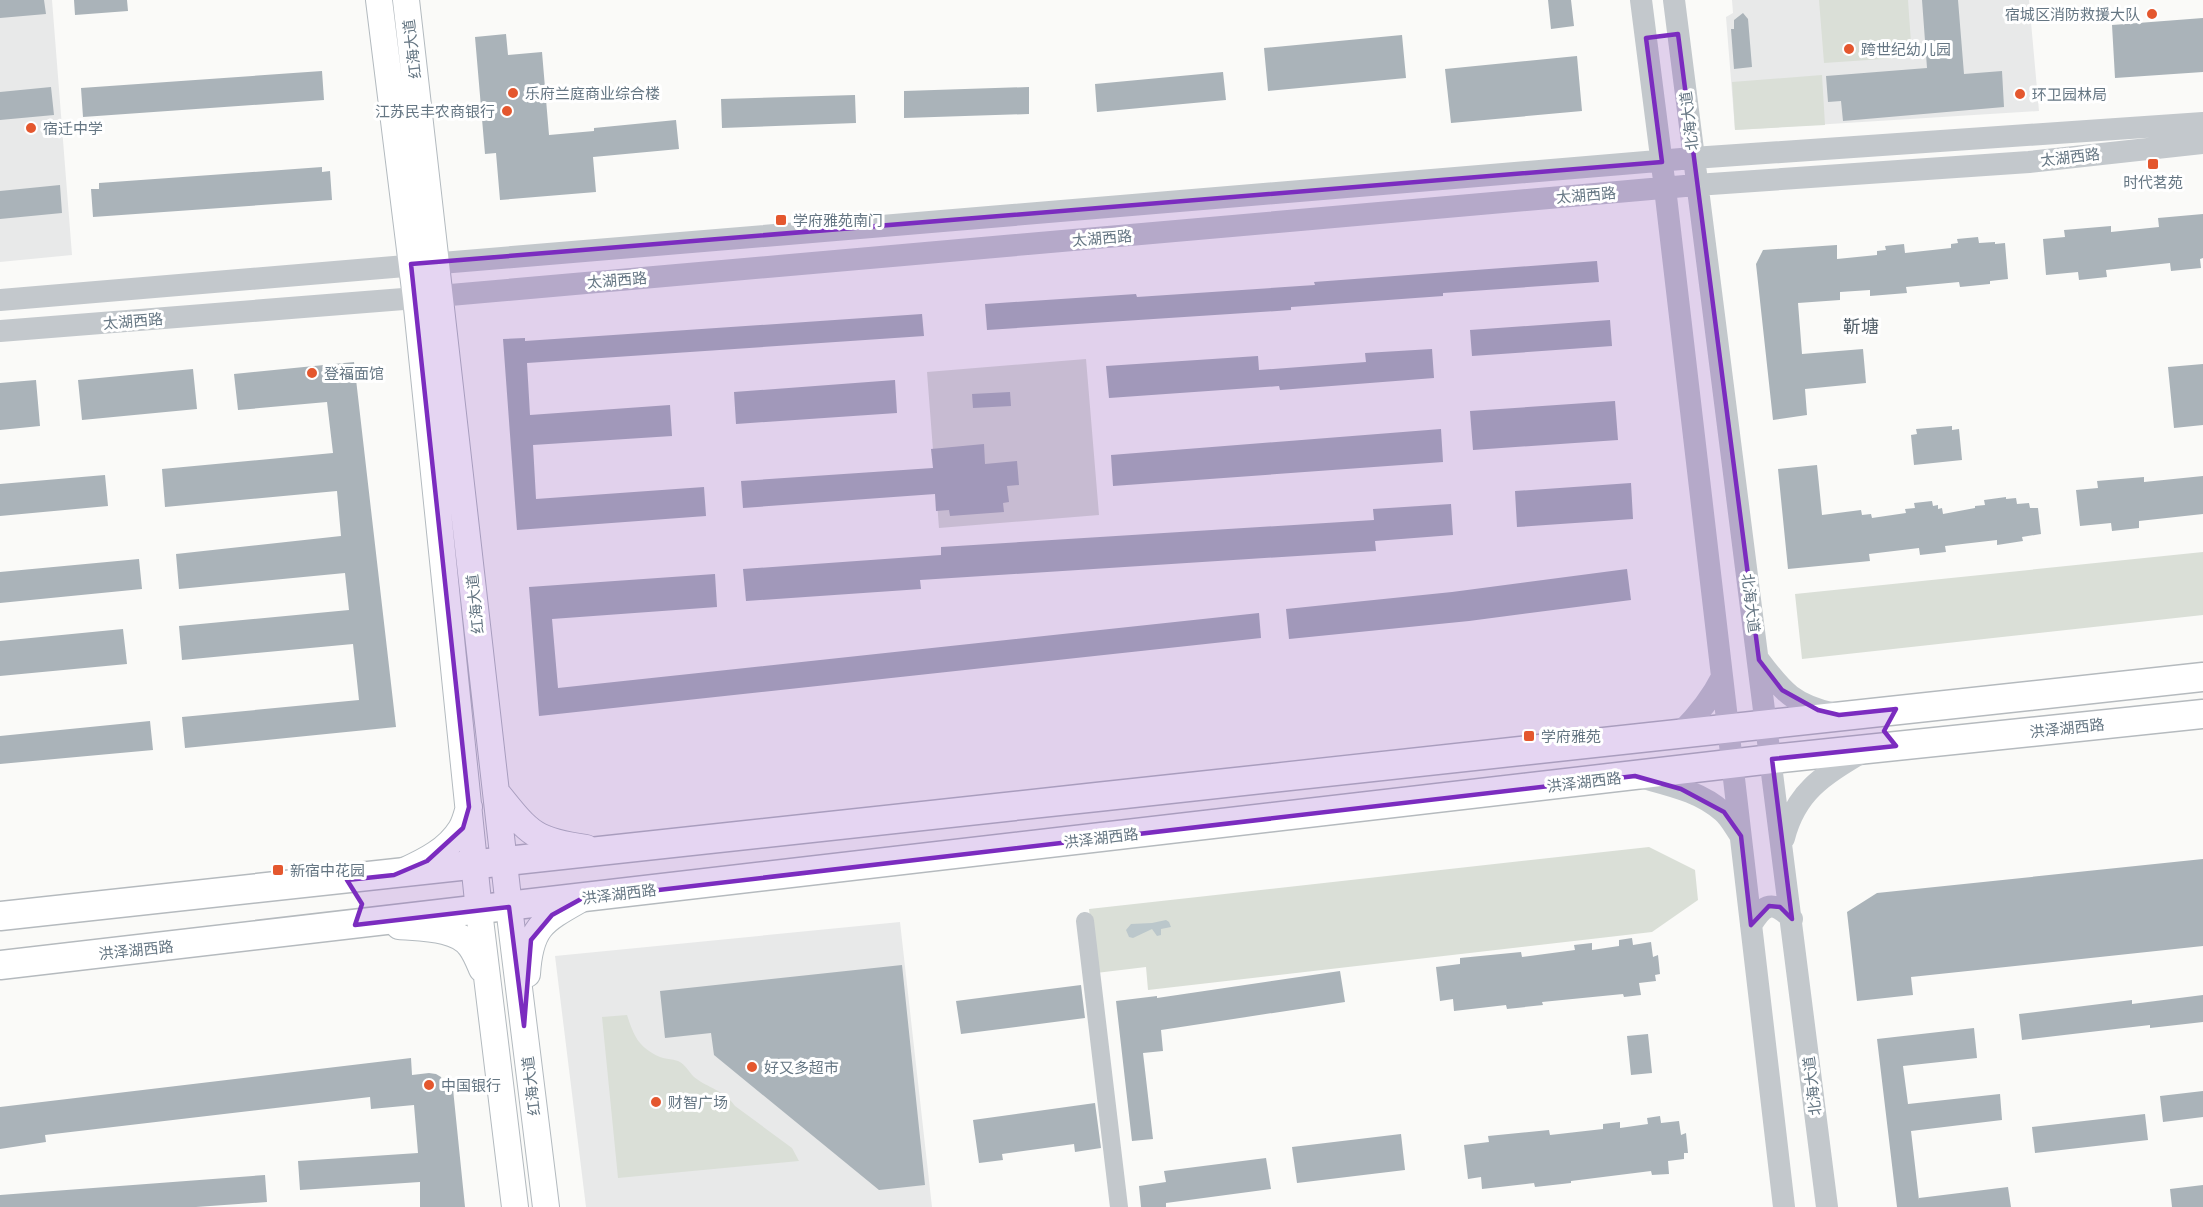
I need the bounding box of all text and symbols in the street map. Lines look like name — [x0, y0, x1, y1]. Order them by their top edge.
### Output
place label: 宿城区消防救援大队 — [2005, 6, 2140, 23]
marker: 宿城区消防救援大队 — [2145, 7, 2159, 21]
street label: 红海大道 — [400, 18, 424, 80]
place label: 跨世纪幼儿园 — [1861, 41, 1951, 58]
marker: 跨世纪幼儿园 — [1842, 42, 1856, 56]
place label: 乐府兰庭商业综合楼 — [525, 85, 660, 102]
marker: 乐府兰庭商业综合楼 — [506, 86, 520, 100]
place label: 环卫园林局 — [2032, 86, 2107, 103]
marker: 环卫园林局 — [2013, 87, 2027, 101]
street label: 北海大道 — [1677, 90, 1701, 152]
place label: 江苏民丰农商银行 — [375, 103, 495, 120]
marker: 江苏民丰农商银行 — [500, 104, 514, 118]
place label: 宿迁中学 — [43, 120, 103, 137]
marker: 宿迁中学 — [24, 121, 38, 135]
street label: 太湖西路 — [2039, 145, 2101, 169]
marker: 时代茗苑 — [2146, 157, 2160, 171]
place label: 时代茗苑 — [2123, 174, 2183, 191]
street label: 太湖西路 — [1555, 184, 1617, 206]
place label: 学府雅苑南门 — [793, 212, 883, 229]
marker: 学府雅苑南门 — [774, 213, 788, 227]
street label: 太湖西路 — [1071, 227, 1133, 249]
street label: 太湖西路 — [586, 269, 648, 291]
street label: 太湖西路 — [102, 310, 164, 332]
district label: 靳塘 — [1843, 316, 1879, 336]
place label: 登福面馆 — [324, 365, 384, 382]
marker: 登福面馆 — [305, 366, 319, 380]
street label: 北海大道 — [1739, 572, 1763, 634]
street label: 红海大道 — [463, 573, 487, 635]
street label: 洪泽湖西路 — [2029, 716, 2105, 740]
place label: 学府雅苑 — [1541, 728, 1601, 745]
marker: 学府雅苑 — [1522, 729, 1536, 743]
street label: 洪泽湖西路 — [1546, 769, 1622, 795]
street label: 洪泽湖西路 — [1063, 825, 1139, 851]
place label: 新宿中花园 — [290, 862, 365, 879]
marker: 新宿中花园 — [271, 863, 285, 877]
street label: 洪泽湖西路 — [581, 881, 657, 907]
street label: 洪泽湖西路 — [98, 938, 174, 962]
street label: 红海大道 — [519, 1055, 543, 1117]
street label: 北海大道 — [1800, 1055, 1824, 1117]
place label: 好又多超市 — [764, 1059, 839, 1076]
marker: 好又多超市 — [745, 1060, 759, 1074]
place label: 中国银行 — [441, 1077, 501, 1094]
marker: 中国银行 — [422, 1078, 436, 1092]
place label: 财智广场 — [668, 1094, 728, 1111]
marker: 财智广场 — [649, 1095, 663, 1109]

